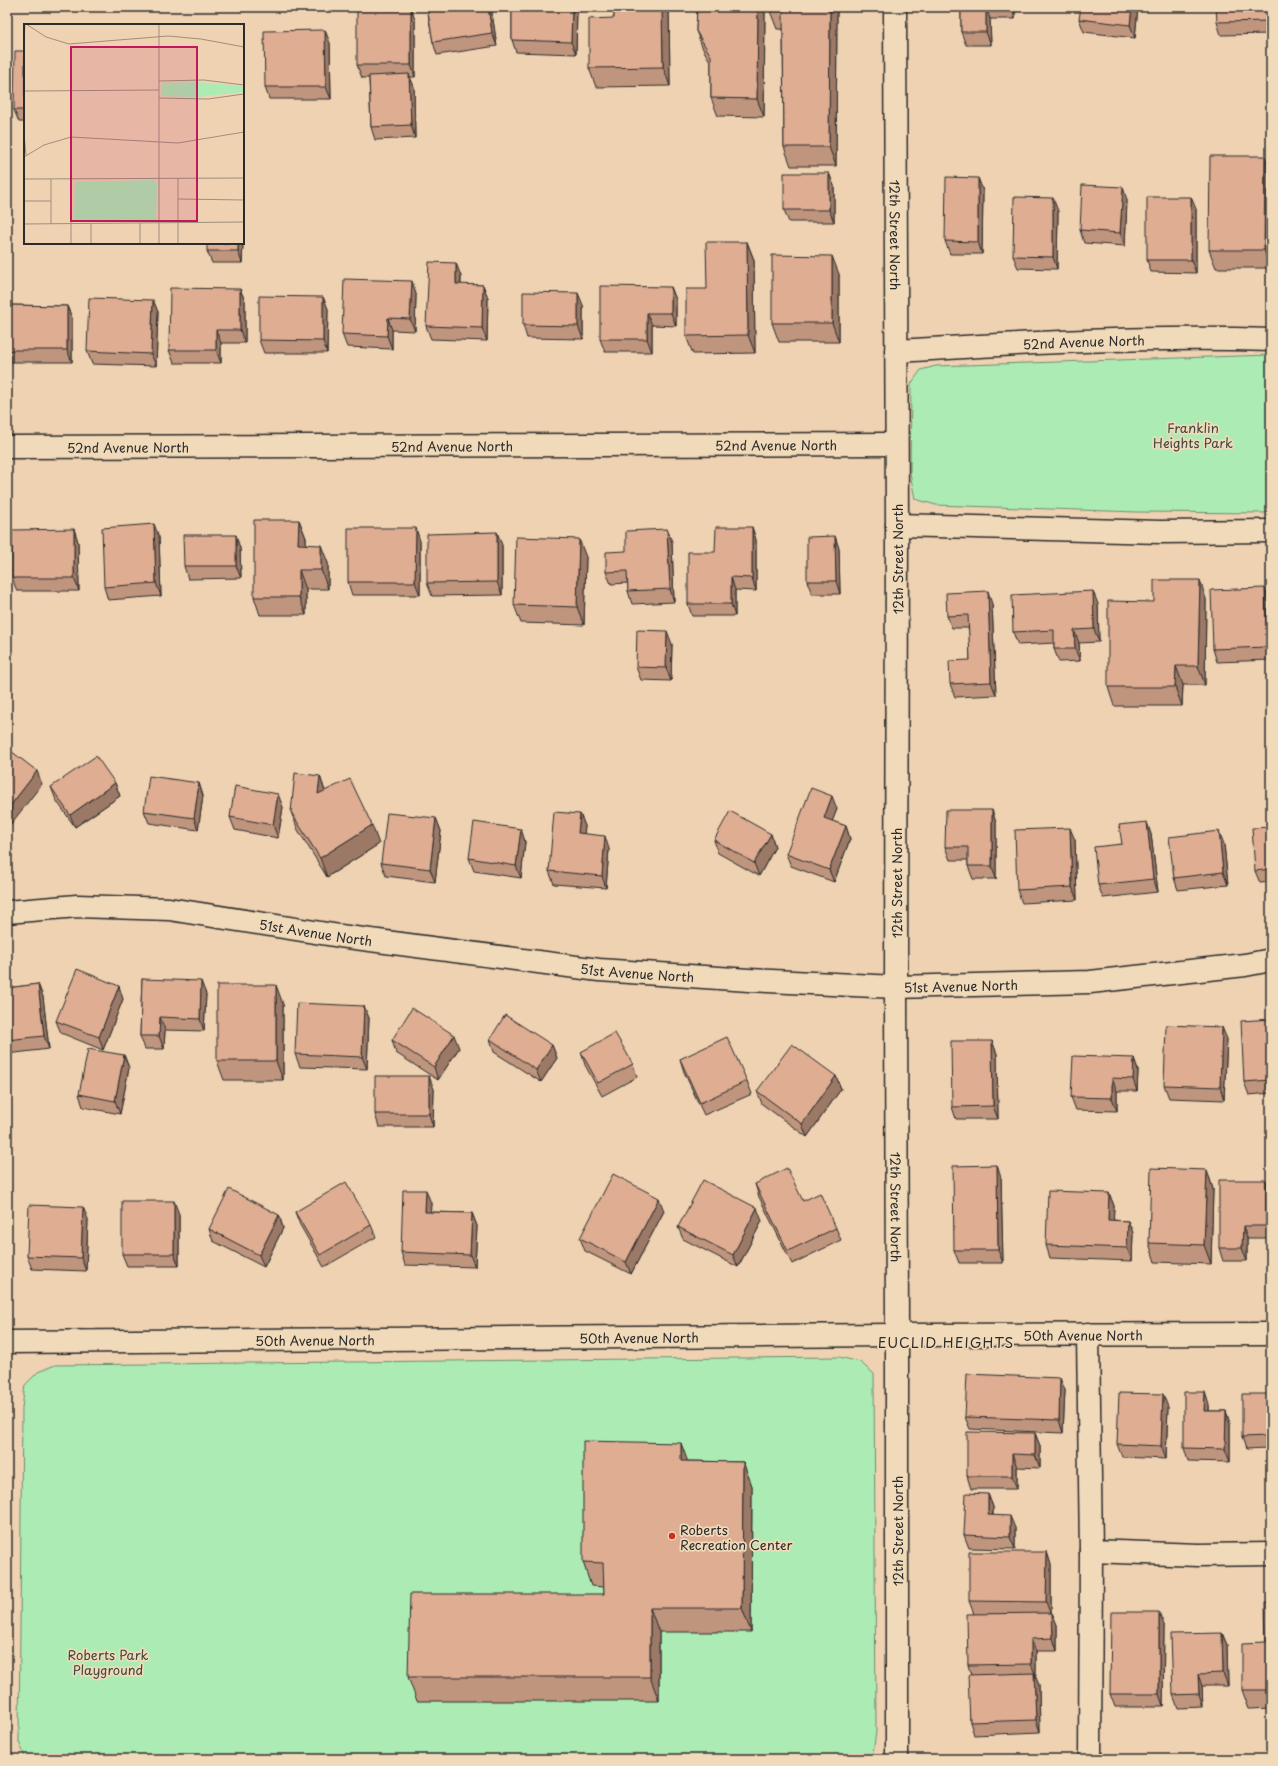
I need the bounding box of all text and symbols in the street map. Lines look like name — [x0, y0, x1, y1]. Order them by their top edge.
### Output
inset map — [24, 24, 244, 244]
street label: 12th Street North — [886, 180, 906, 290]
street label: 52nd Avenue North — [1022, 330, 1145, 353]
park label: Franklin Heights Park — [1153, 418, 1233, 452]
street label: 52nd Avenue North — [715, 435, 837, 454]
street label: 52nd Avenue North — [391, 436, 513, 455]
street label: 52nd Avenue North — [67, 437, 189, 456]
street label: 12th Street North — [888, 504, 907, 614]
street label: 12th Street North — [887, 828, 906, 938]
street label: 51st Avenue North — [258, 914, 374, 950]
street label: 51st Avenue North — [579, 958, 695, 986]
street label: 51st Avenue North — [904, 974, 1018, 996]
street label: 12th Street North — [887, 1152, 906, 1262]
street label: 50th Avenue North — [1023, 1325, 1143, 1344]
street label: 50th Avenue North — [579, 1327, 699, 1347]
street label: 50th Avenue North — [255, 1330, 375, 1350]
district label: EUCLID HEIGHTS — [878, 1332, 1014, 1353]
street label: 12th Street North — [888, 1476, 907, 1586]
place label: Roberts Recreation Center — [680, 1520, 793, 1554]
marker: Roberts Recreation Center — [667, 1531, 677, 1541]
park label: Roberts Park Playground — [68, 1645, 148, 1679]

